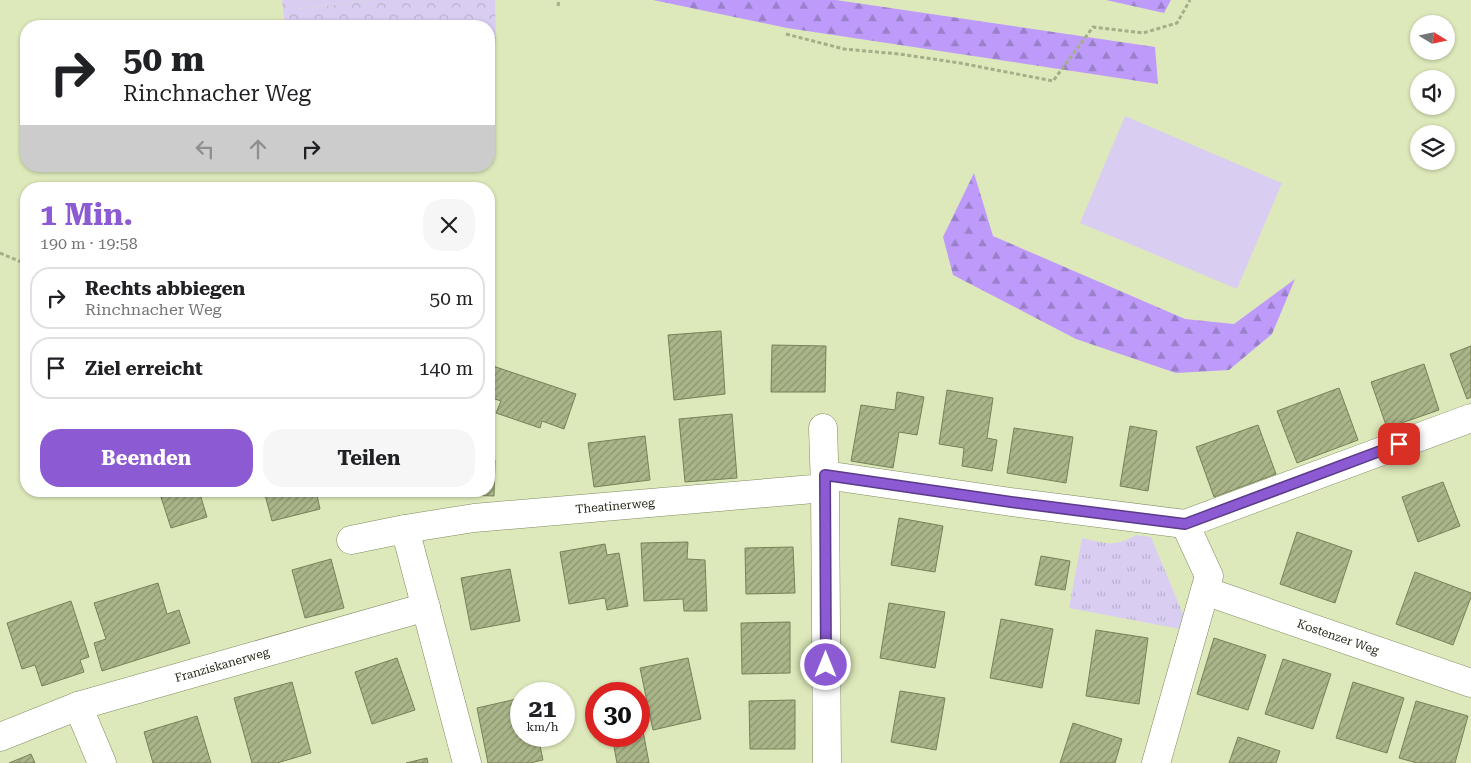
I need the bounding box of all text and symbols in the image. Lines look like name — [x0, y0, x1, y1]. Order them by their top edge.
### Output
north arrow — [1410, 15, 1455, 60]
map controls — [1410, 15, 1455, 170]
text: 50 m — [123, 39, 205, 80]
icon: right — [40, 40, 105, 105]
button: sound — [1410, 70, 1455, 115]
text: Rinchnacher Weg — [123, 81, 311, 106]
button: layers — [1410, 125, 1455, 170]
icon: left — [191, 135, 219, 163]
icon: ahead — [244, 135, 272, 163]
icon: right — [297, 135, 325, 163]
text: 1 Min. — [40, 197, 133, 232]
button: close — [423, 199, 475, 251]
text: 190 m · 19:58 — [40, 234, 138, 253]
text: Rechts abbiegen — [85, 277, 245, 300]
icon: right — [42, 284, 70, 312]
text: 50 m — [430, 287, 473, 310]
text: Rinchnacher Weg — [85, 300, 222, 319]
icon: arrive — [42, 354, 70, 382]
text: Ziel erreicht — [85, 357, 203, 380]
text: 140 m — [419, 357, 473, 380]
pin — [1378, 423, 1420, 465]
button: Beenden — [40, 429, 253, 487]
button: Teilen — [263, 429, 475, 487]
icon: arrive — [1385, 430, 1413, 458]
street label: Theatinerweg — [575, 496, 655, 516]
street label: Kostenzer Weg — [1295, 616, 1381, 658]
position arrow — [799, 638, 851, 690]
street label: Franziskanerweg — [173, 645, 271, 685]
speed limit sign: 30 — [585, 682, 650, 747]
text: 21 — [528, 694, 557, 723]
text: km/h — [526, 720, 559, 734]

